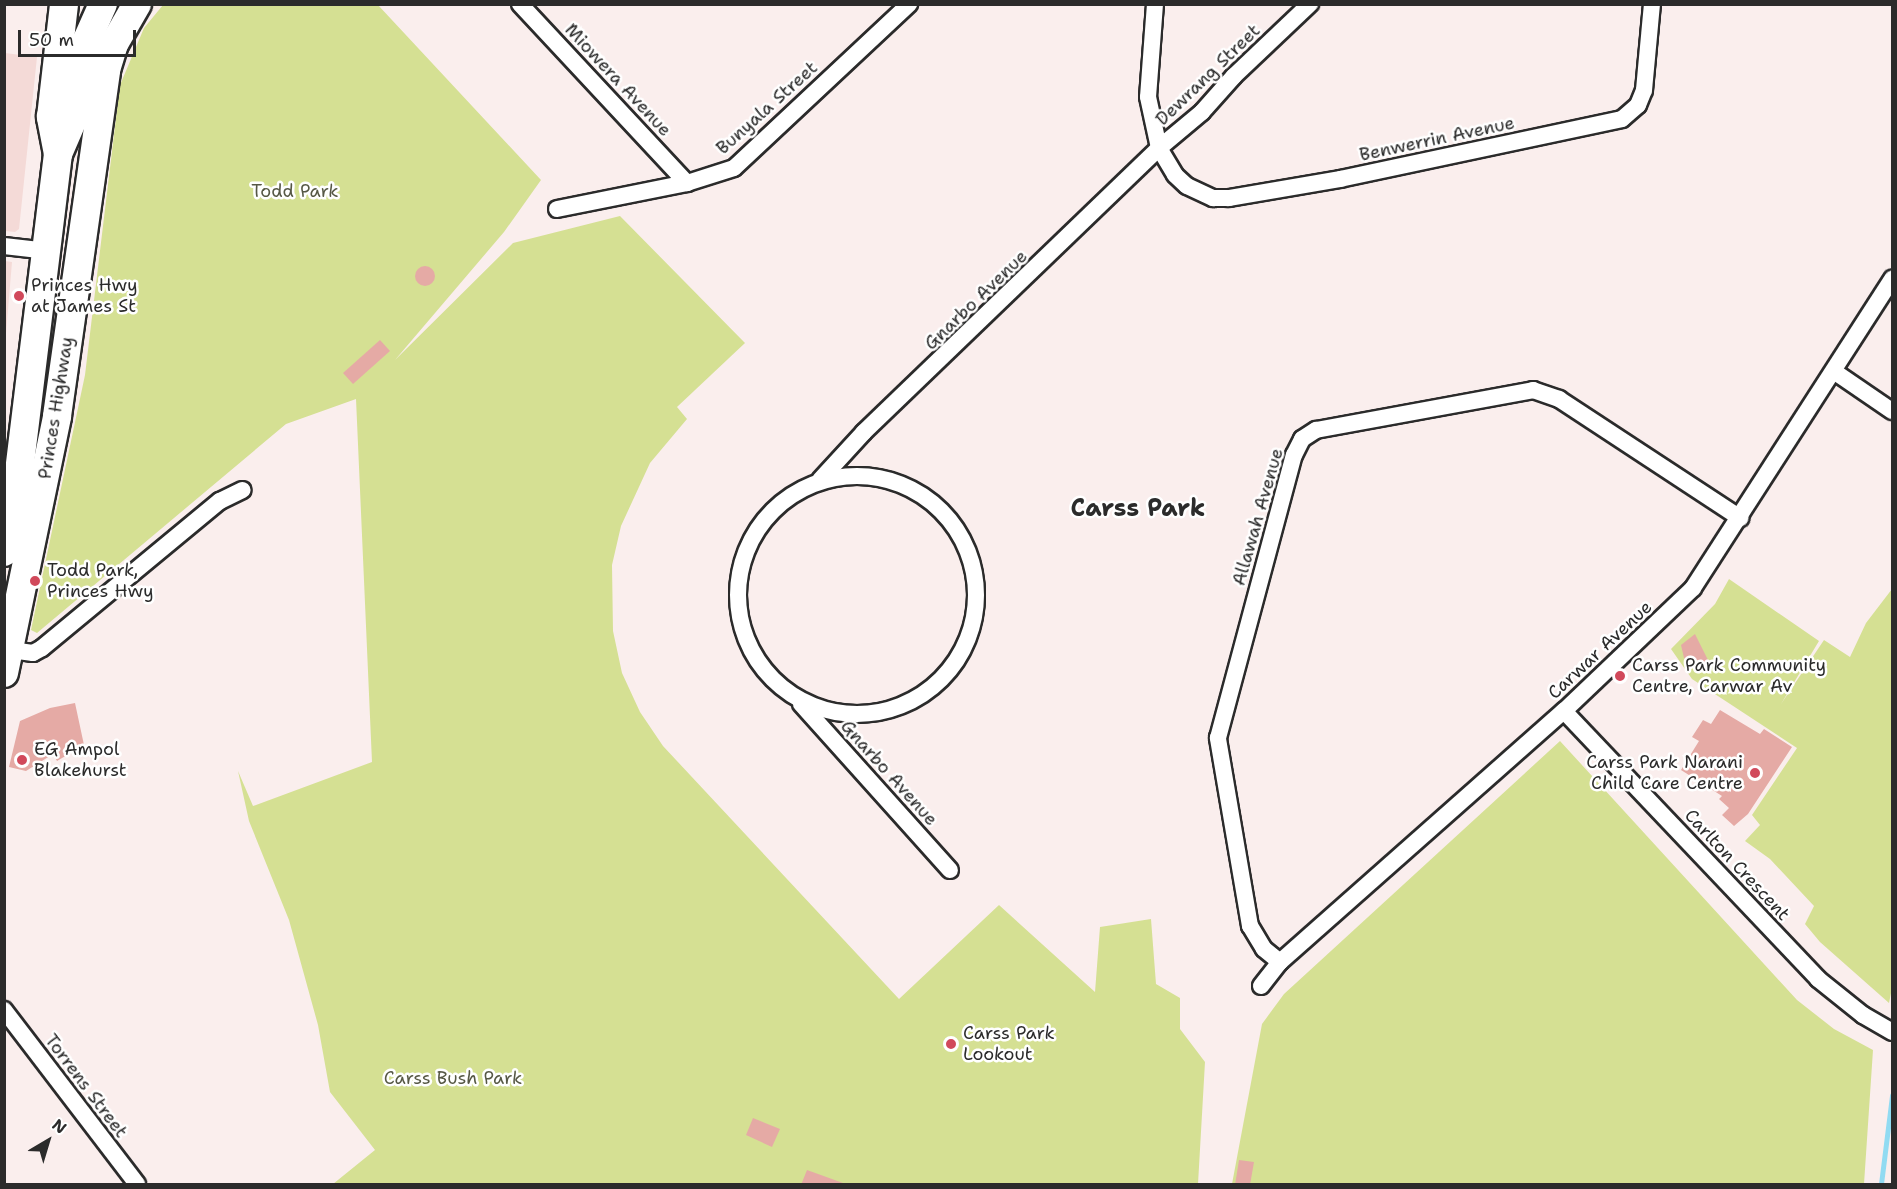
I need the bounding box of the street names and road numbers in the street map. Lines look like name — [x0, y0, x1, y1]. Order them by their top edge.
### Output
street label: Miowera Avenue — [560, 19, 676, 141]
street label: Dewrang Street — [1151, 20, 1265, 130]
street label: Bunyala Street — [712, 57, 822, 159]
street label: Benwerrin Avenue — [1358, 112, 1516, 166]
street label: Gnarbo Avenue — [920, 246, 1032, 354]
street label: Princes Highway — [34, 335, 78, 481]
street label: Allawah Avenue — [1228, 446, 1288, 588]
street label: Carwar Avenue — [1543, 596, 1657, 704]
street label: Gnarbo Avenue — [836, 716, 942, 830]
street label: Carlton Crescent — [1680, 805, 1794, 925]
street label: Torrens Street — [40, 1030, 132, 1142]

